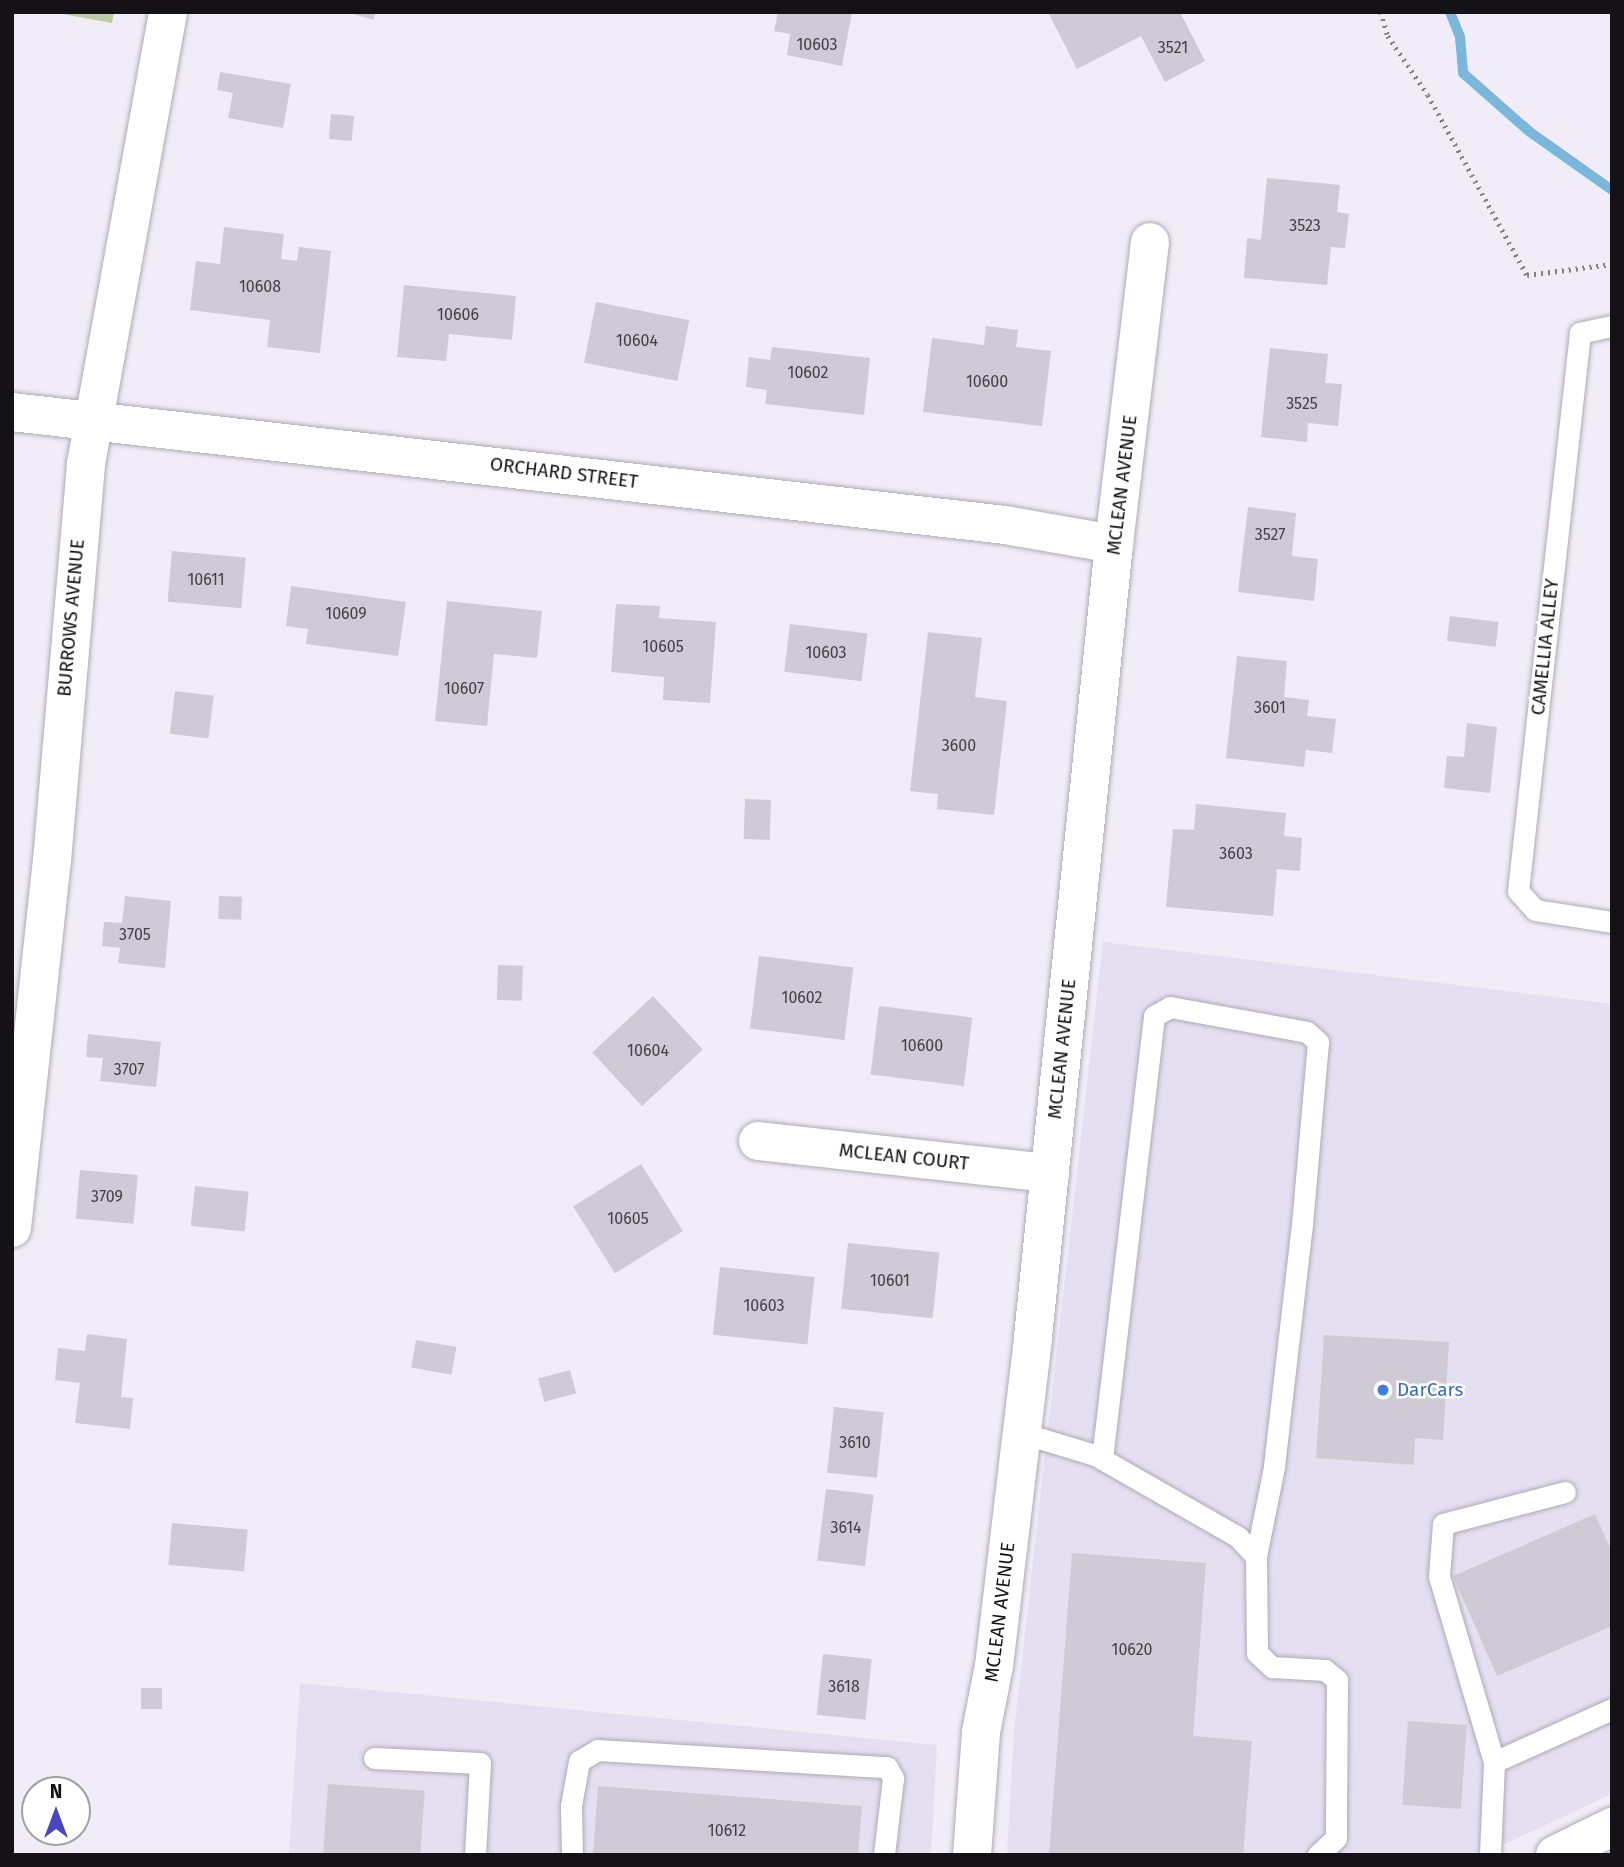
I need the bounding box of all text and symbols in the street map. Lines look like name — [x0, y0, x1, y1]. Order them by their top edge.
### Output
house number: 10603 — [796, 35, 838, 55]
house number: 3521 — [1158, 38, 1188, 58]
house number: 3523 — [1289, 216, 1321, 236]
house number: 10608 — [239, 277, 281, 297]
house number: 10606 — [437, 305, 479, 325]
house number: 10604 — [616, 331, 658, 351]
house number: 10602 — [787, 363, 829, 383]
house number: 10600 — [966, 372, 1008, 392]
house number: 3525 — [1286, 394, 1318, 414]
street label: MCLEAN AVENUE — [1102, 414, 1142, 556]
street label: ORCHARD STREET — [489, 453, 639, 493]
house number: 3527 — [1255, 525, 1285, 545]
street label: BURROWS AVENUE — [53, 538, 89, 698]
house number: 10611 — [187, 570, 225, 590]
street label: CAMELLIA ALLEY — [1526, 578, 1564, 716]
house number: 10609 — [325, 604, 367, 624]
house number: 10605 — [642, 637, 684, 657]
house number: 10603 — [805, 643, 847, 663]
house number: 10607 — [444, 679, 484, 699]
house number: 3601 — [1254, 698, 1286, 718]
house number: 3600 — [942, 736, 976, 756]
house number: 3603 — [1219, 844, 1253, 864]
house number: 3705 — [119, 925, 151, 945]
street label: MCLEAN AVENUE — [1043, 978, 1081, 1120]
house number: 10602 — [781, 988, 823, 1008]
house number: 10600 — [901, 1036, 943, 1056]
house number: 10604 — [627, 1041, 669, 1061]
house number: 3707 — [114, 1060, 144, 1080]
street label: MCLEAN COURT — [838, 1139, 970, 1175]
house number: 3709 — [91, 1187, 123, 1207]
house number: 10605 — [607, 1209, 649, 1229]
house number: 10601 — [870, 1271, 910, 1291]
house number: 10603 — [743, 1296, 785, 1316]
place label: DarCars — [1397, 1379, 1463, 1401]
marker: DarCars — [1375, 1382, 1391, 1398]
house number: 3610 — [839, 1433, 871, 1453]
house number: 3614 — [830, 1518, 862, 1538]
street label: MCLEAN AVENUE — [980, 1541, 1020, 1683]
house number: 10620 — [1111, 1640, 1153, 1660]
house number: 3618 — [828, 1677, 860, 1697]
north arrow — [21, 1776, 91, 1846]
text: N — [50, 1780, 62, 1803]
house number: 10612 — [708, 1821, 746, 1841]

